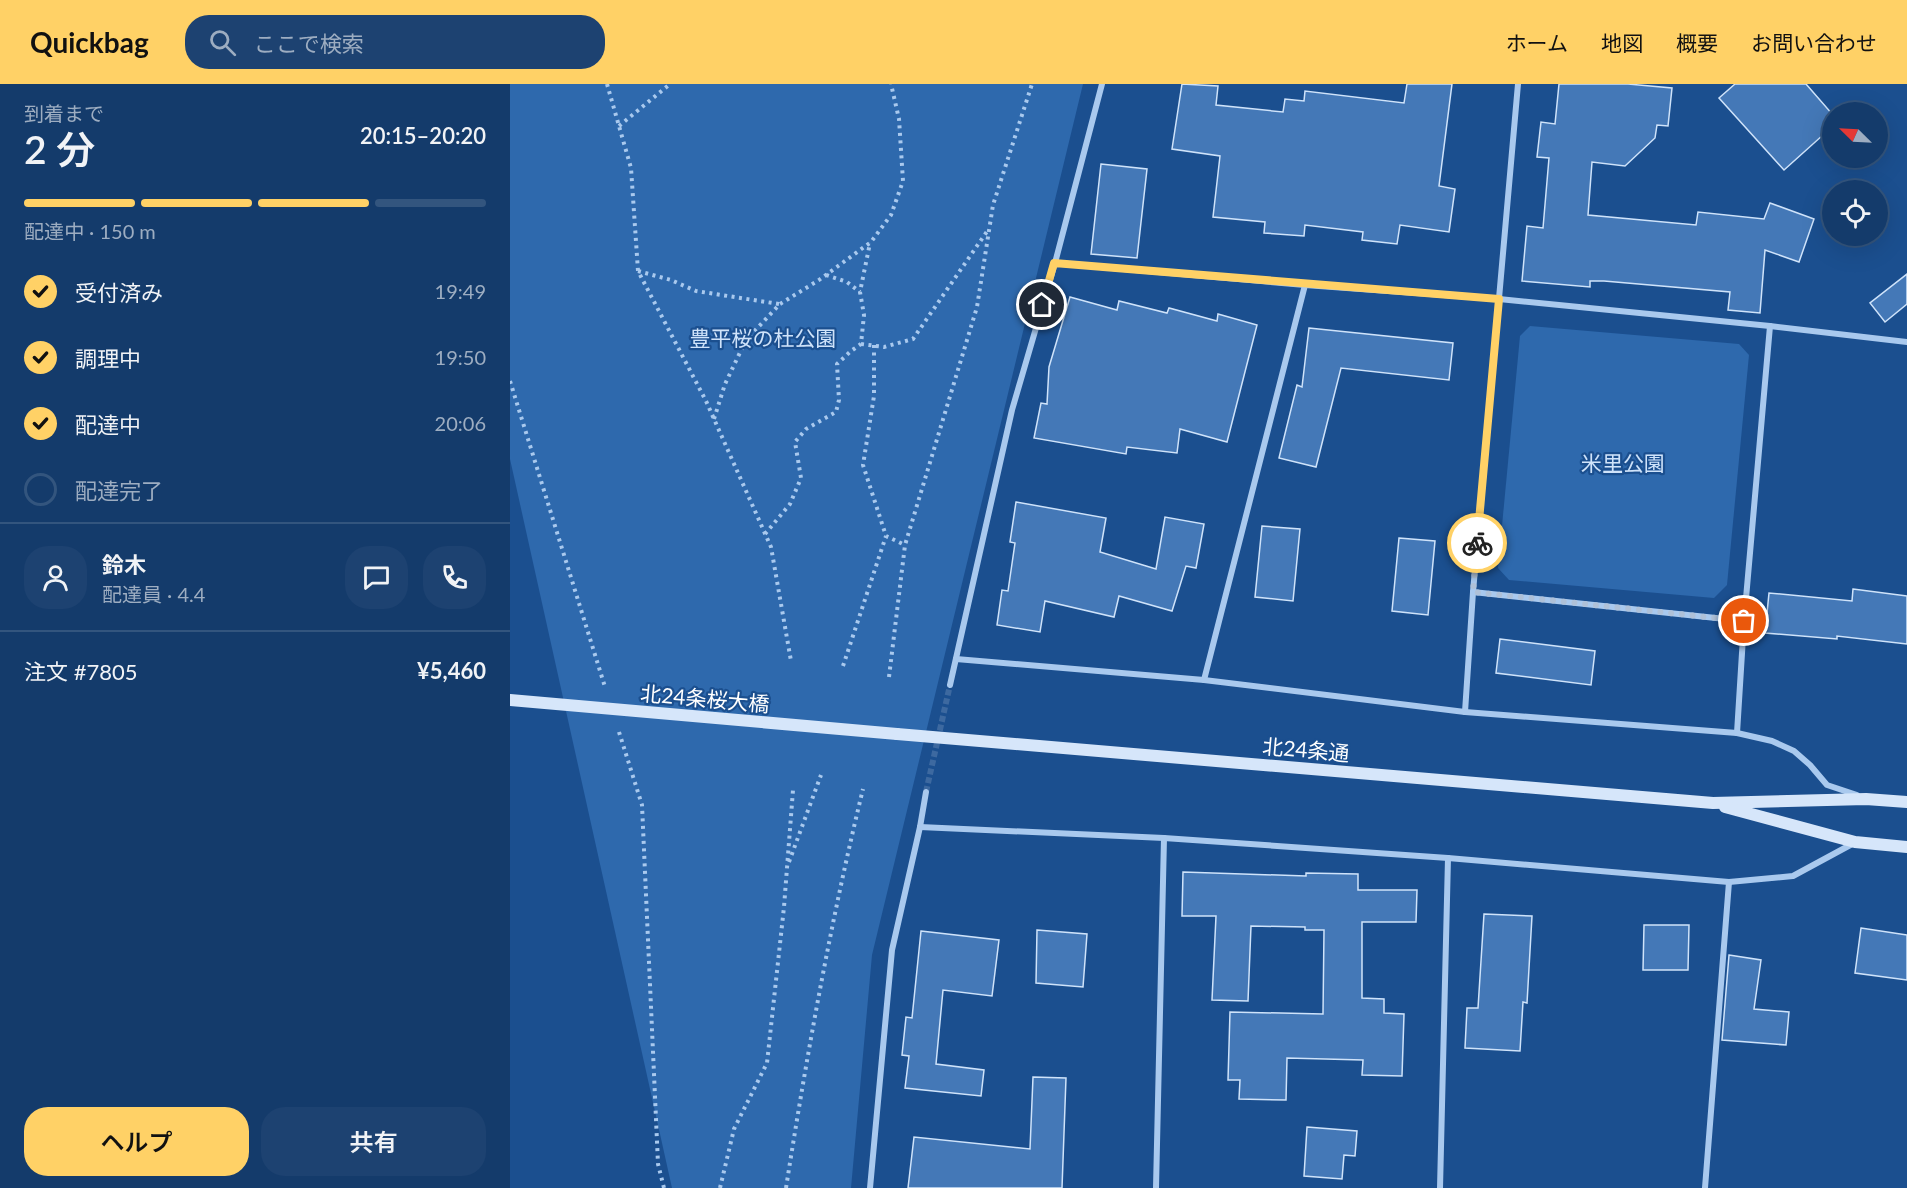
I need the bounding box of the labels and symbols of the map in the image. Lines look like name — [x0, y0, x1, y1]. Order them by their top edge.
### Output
north arrow — [1822, 102, 1888, 168]
pin — [1016, 279, 1067, 330]
park label: 豊平桜の杜公園 — [690, 325, 837, 350]
park label: 米里公園 — [1581, 450, 1665, 475]
courier — [1447, 513, 1507, 573]
pin — [1718, 595, 1769, 646]
street label: 北24条桜大橋 — [639, 680, 771, 716]
street label: 北24条通 — [1261, 733, 1351, 765]

